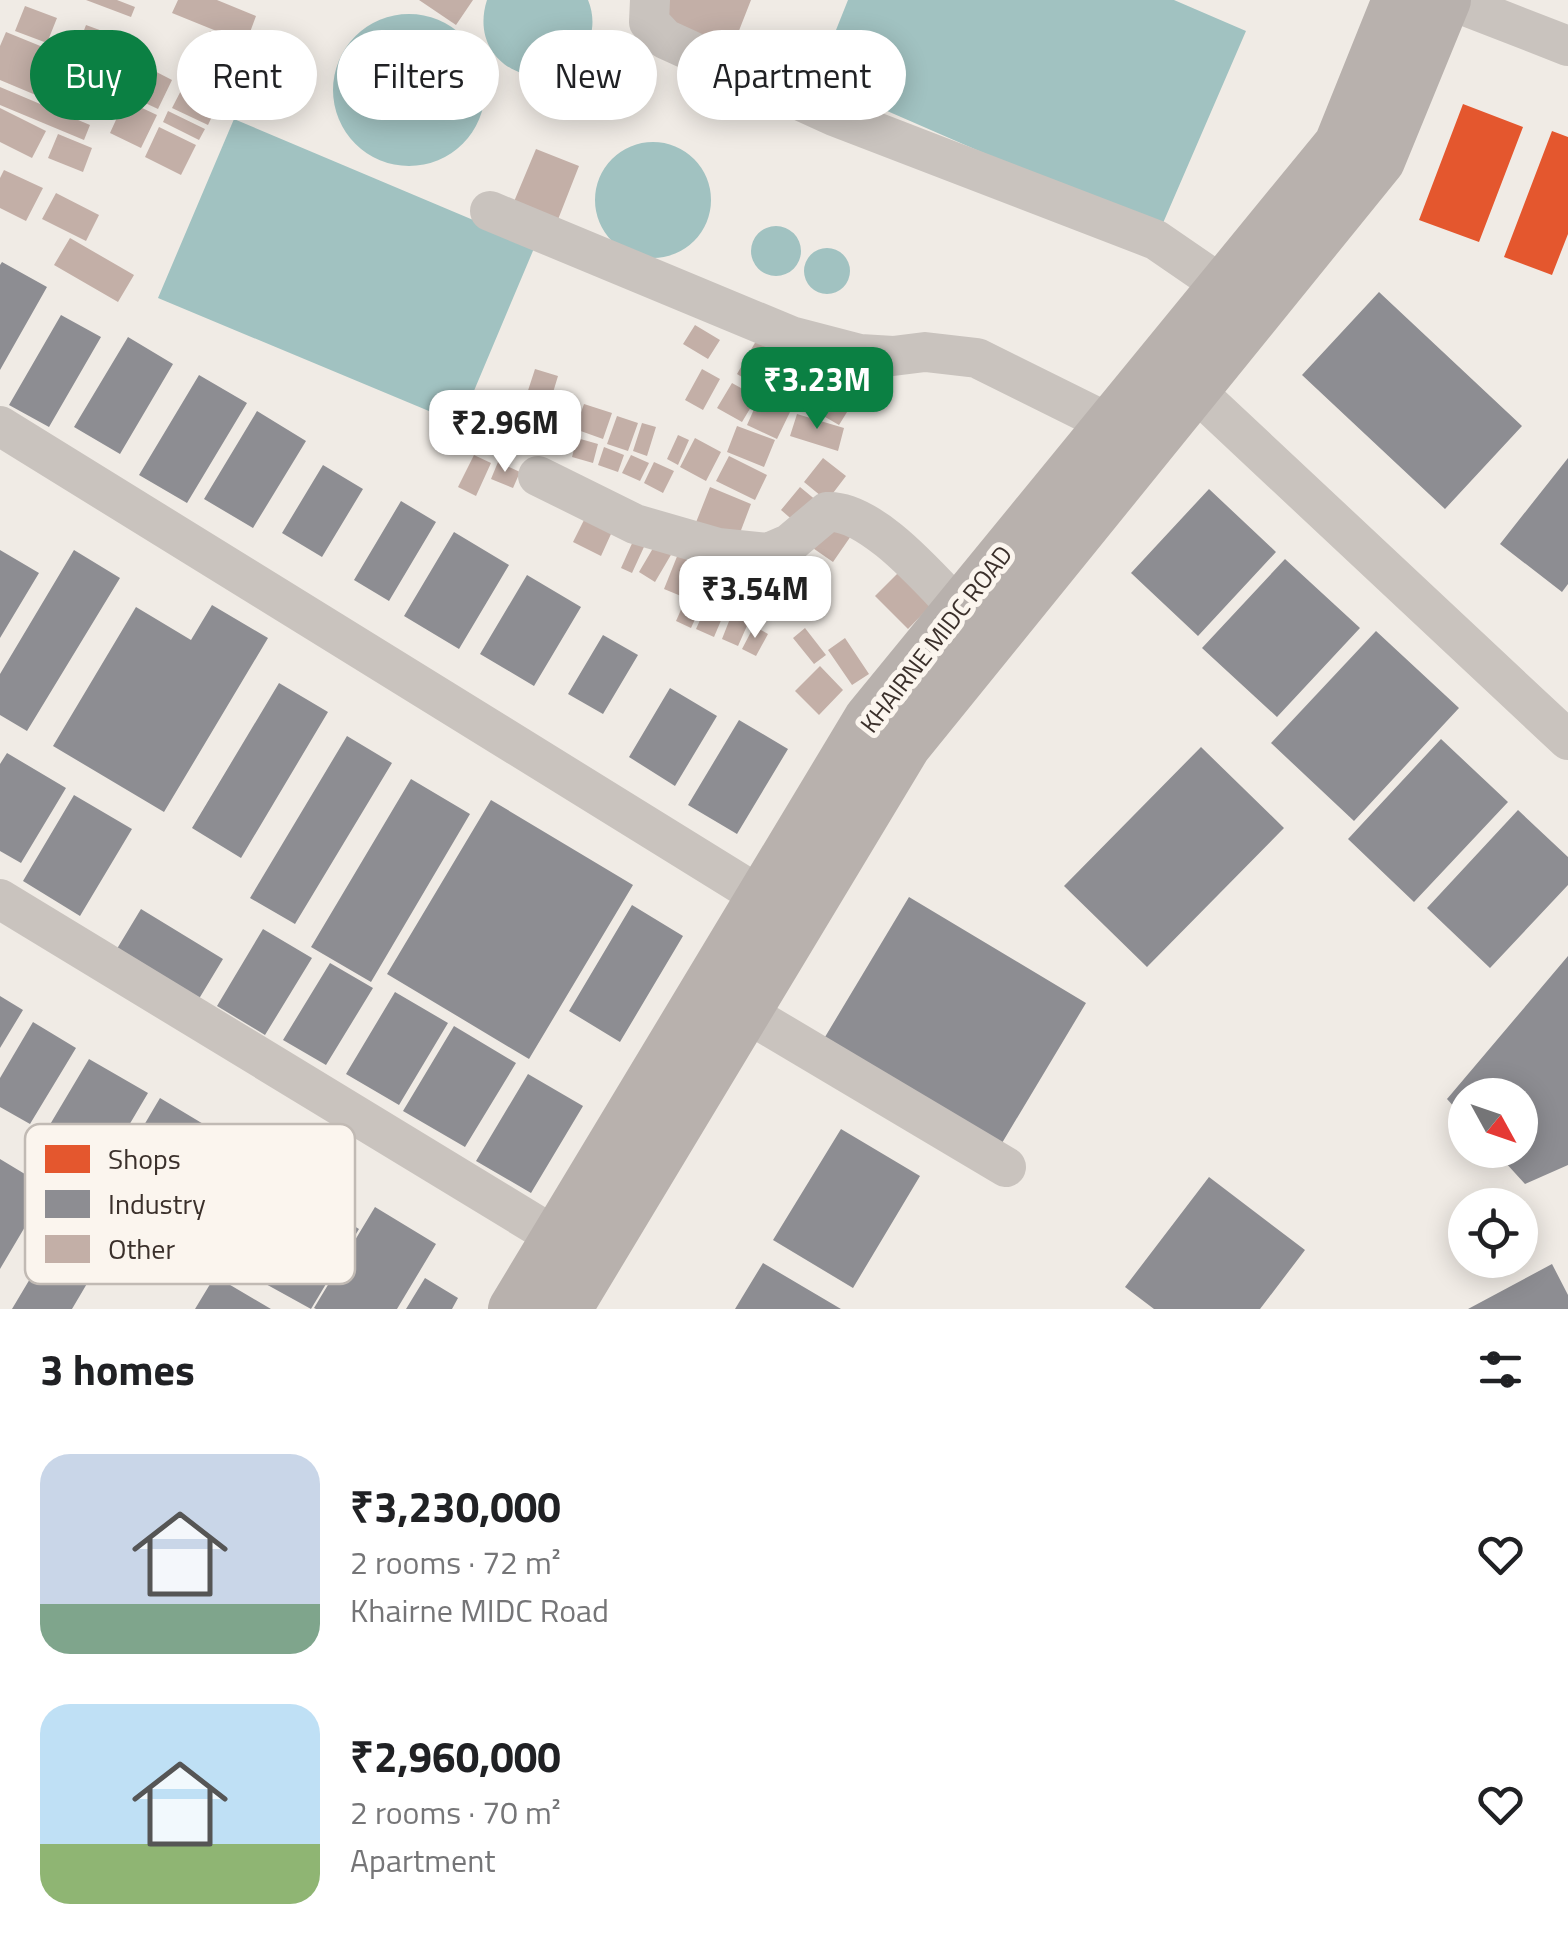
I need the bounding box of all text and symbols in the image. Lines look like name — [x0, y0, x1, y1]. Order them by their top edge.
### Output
chip: Buy — [30, 30, 157, 120]
chip: Rent — [177, 30, 317, 120]
chip: Filters — [337, 30, 499, 120]
chip: New — [519, 30, 657, 120]
chip: Apartment — [677, 30, 906, 120]
pin: ₹3.23M — [736, 347, 898, 432]
text: ₹3.23M — [763, 355, 871, 403]
pin: ₹2.96M — [424, 390, 586, 475]
text: ₹2.96M — [451, 398, 559, 446]
street label: KHAIRNE MIDC ROAD — [851, 537, 1021, 741]
pin: ₹3.54M — [674, 556, 836, 641]
text: ₹3.54M — [701, 564, 809, 612]
north arrow — [1448, 1078, 1538, 1168]
map controls — [1448, 1078, 1538, 1278]
legend — [25, 1124, 355, 1284]
text: Shops — [108, 1137, 181, 1180]
text: Industry — [108, 1182, 206, 1225]
button: locate — [1448, 1188, 1538, 1278]
text: Other — [108, 1227, 175, 1270]
text: 3 homes — [40, 1337, 195, 1401]
icon: filters — [1473, 1342, 1528, 1397]
text: ₹3,230,000 — [350, 1474, 561, 1538]
icon: home — [120, 1494, 240, 1614]
icon: heart — [1473, 1527, 1528, 1582]
text: 2 rooms · 72 m² — [350, 1538, 561, 1586]
text: Khairne MIDC Road — [350, 1586, 609, 1634]
text: ₹2,960,000 — [350, 1724, 561, 1788]
icon: home — [120, 1744, 240, 1864]
icon: heart — [1473, 1777, 1528, 1832]
text: 2 rooms · 70 m² — [350, 1788, 561, 1836]
text: Apartment — [350, 1836, 496, 1884]

